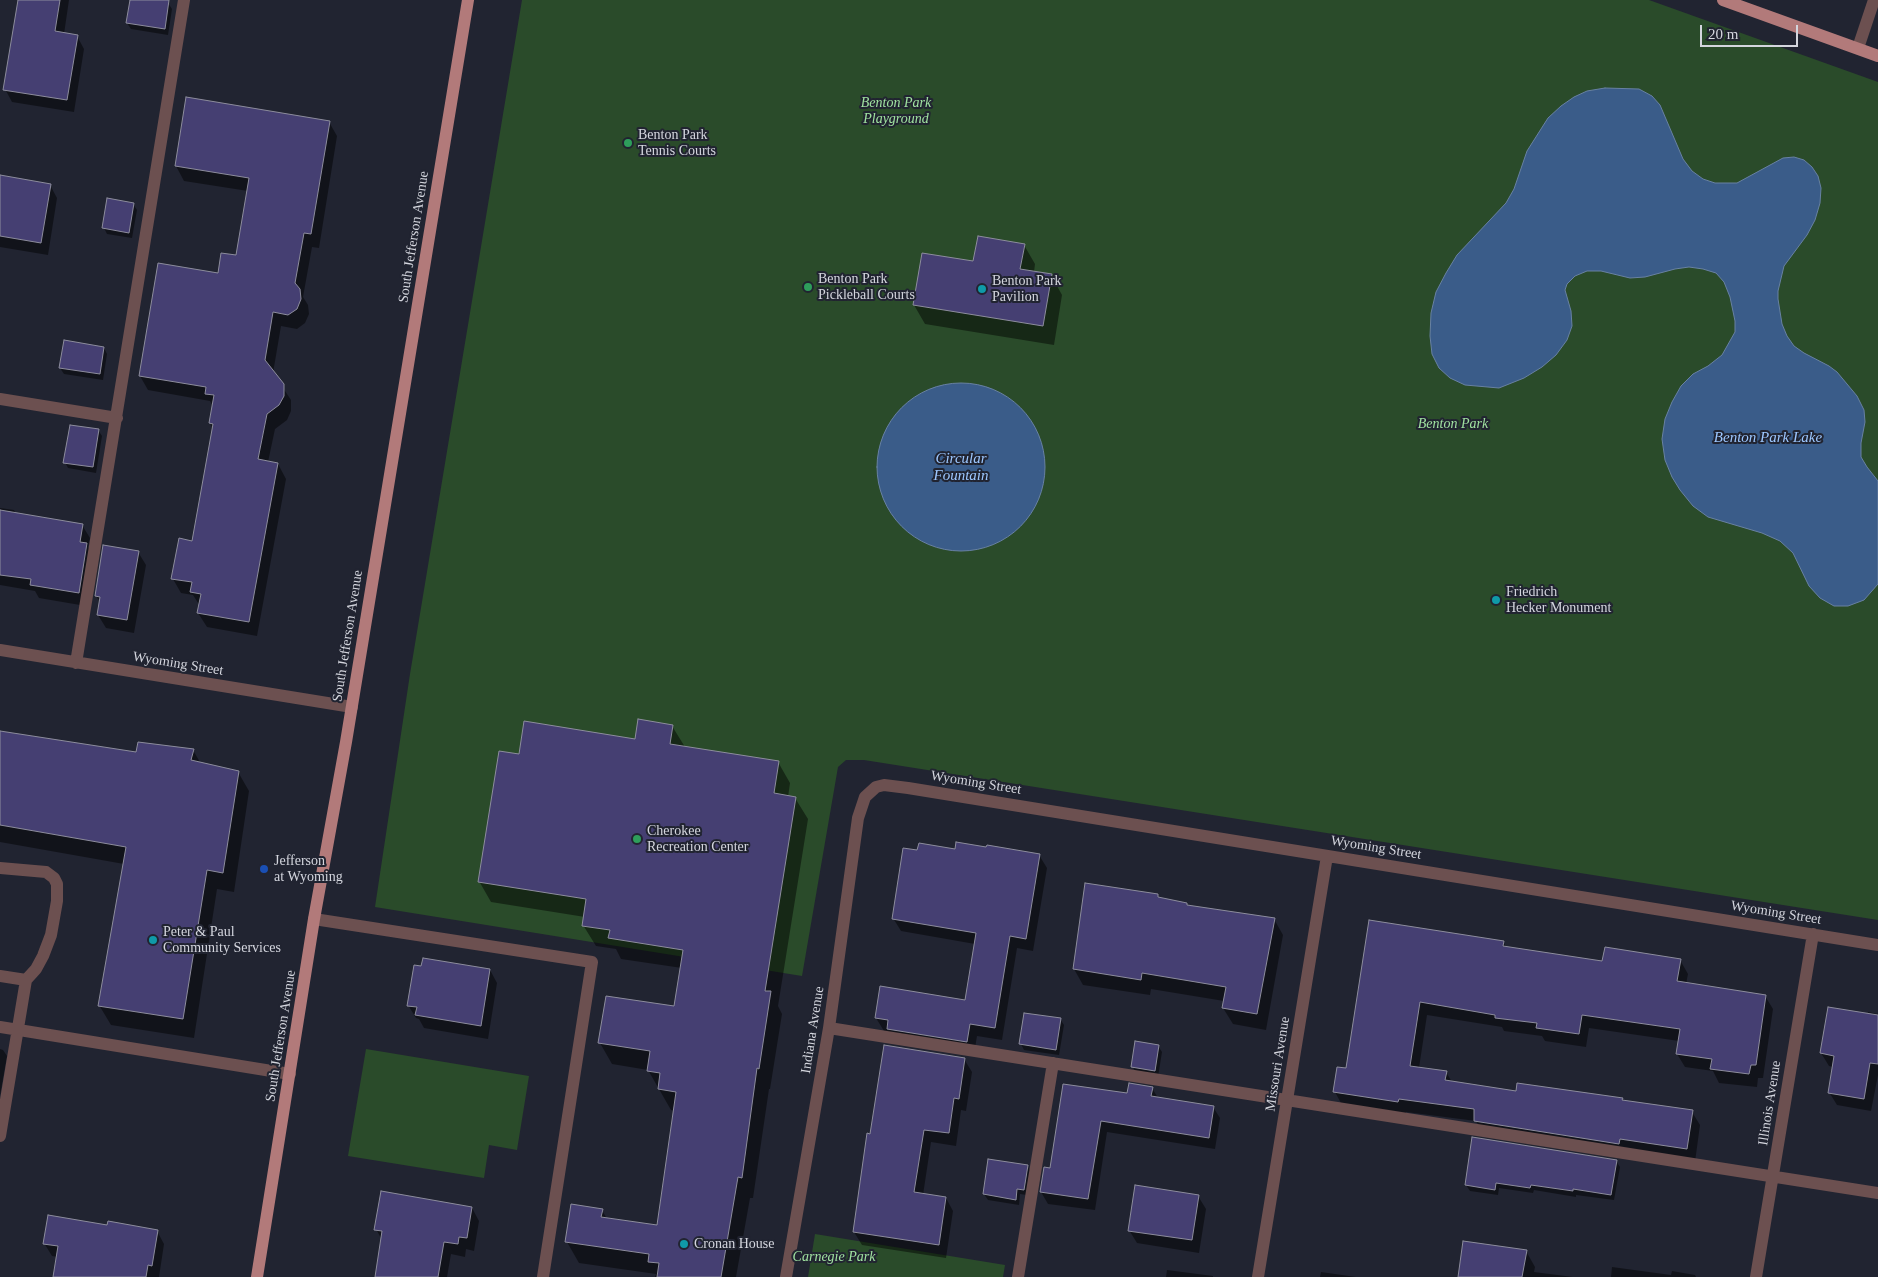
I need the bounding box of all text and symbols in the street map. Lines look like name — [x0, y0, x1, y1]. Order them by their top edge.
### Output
scale bar — [1703, 15, 1800, 47]
text: 20 m — [1708, 26, 1738, 42]
park label: Benton Park Playground — [861, 95, 931, 128]
place label: Benton Park Tennis Courts — [638, 127, 716, 160]
marker: Benton Park Tennis Courts — [622, 137, 634, 149]
street label: South Jefferson Avenue — [395, 170, 433, 304]
place label: Benton Park Pickleball Courts — [818, 271, 915, 304]
place label: Benton Park Pavilion — [992, 273, 1062, 306]
marker: Benton Park Pickleball Courts — [802, 281, 814, 293]
marker: Benton Park Pavilion — [976, 283, 988, 295]
park label: Benton Park — [1418, 416, 1488, 432]
water label: Benton Park Lake — [1714, 429, 1822, 447]
water label: Circular Fountain — [934, 450, 988, 485]
street label: South Jefferson Avenue — [329, 569, 367, 703]
place label: Friedrich Hecker Monument — [1506, 584, 1611, 616]
marker: Friedrich Hecker Monument — [1490, 594, 1502, 606]
street label: Wyoming Street — [132, 649, 224, 679]
street label: Wyoming Street — [930, 768, 1022, 798]
place label: Cherokee Recreation Center — [647, 823, 748, 856]
marker: Cherokee Recreation Center — [631, 833, 643, 845]
street label: Wyoming Street — [1330, 833, 1422, 863]
place label: Jefferson at Wyoming — [274, 853, 343, 886]
marker: Jefferson at Wyoming — [258, 863, 270, 875]
street label: Wyoming Street — [1730, 898, 1822, 928]
place label: Peter & Paul Community Services — [163, 924, 281, 956]
marker: Peter & Paul Community Services — [147, 934, 159, 946]
street label: South Jefferson Avenue — [262, 969, 300, 1103]
street label: Indiana Avenue — [798, 985, 828, 1075]
street label: Missouri Avenue — [1262, 1015, 1294, 1113]
street label: Illinois Avenue — [1755, 1059, 1785, 1147]
place label: Cronan House — [694, 1236, 774, 1252]
marker: Cronan House — [678, 1238, 690, 1250]
park label: Carnegie Park — [793, 1249, 875, 1265]

